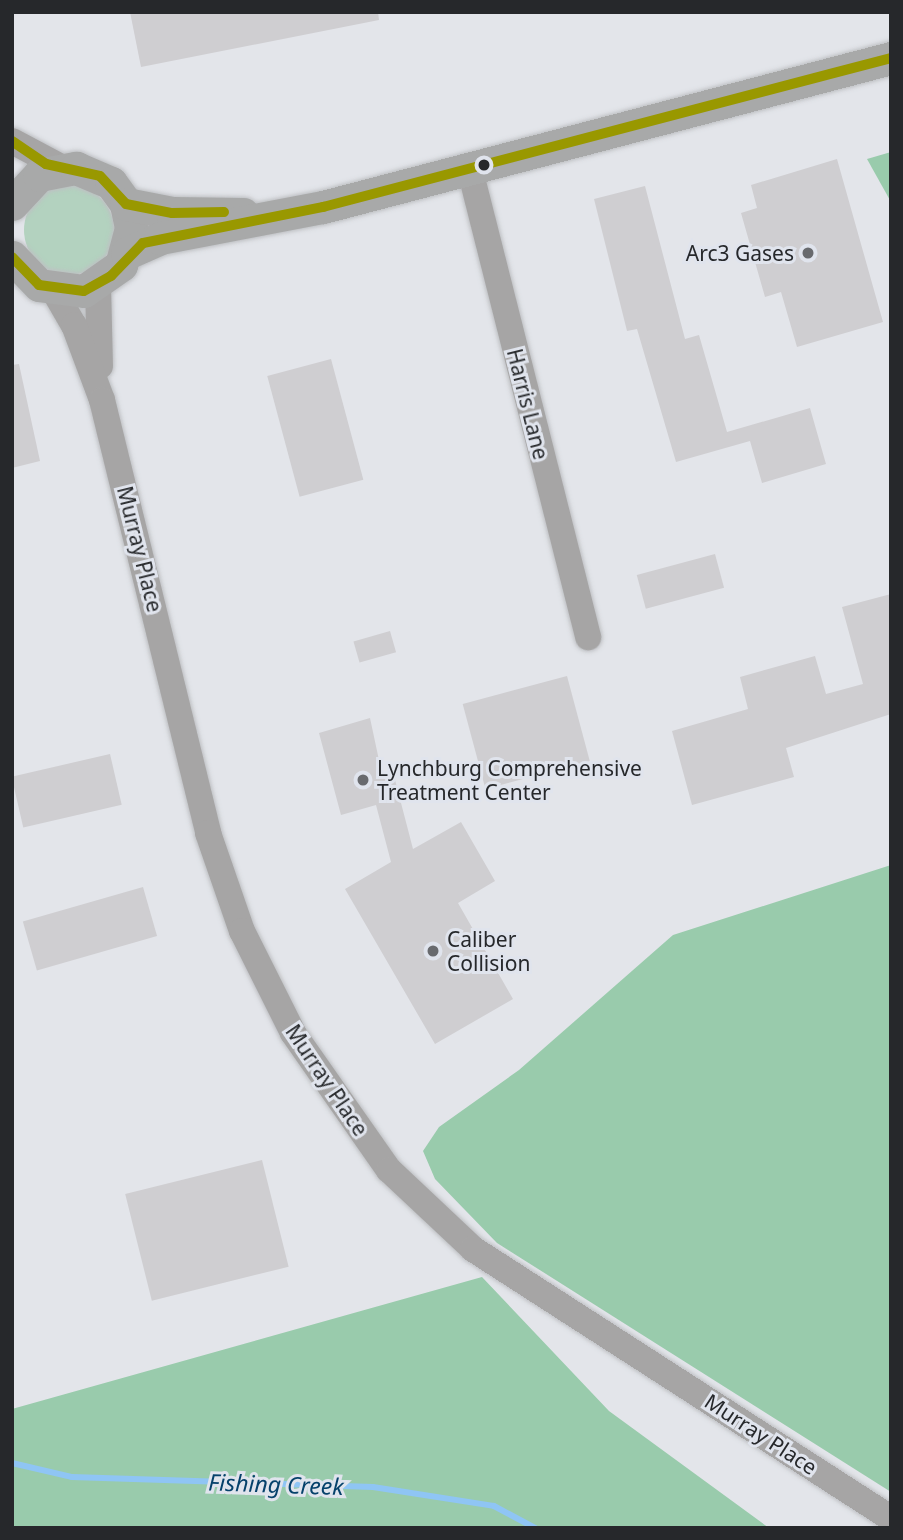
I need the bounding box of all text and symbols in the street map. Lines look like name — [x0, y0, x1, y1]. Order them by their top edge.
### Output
unlabelled marker — [477, 158, 491, 172]
place label: Arc3 Gases — [686, 240, 794, 266]
marker: Arc3 Gases — [800, 245, 816, 261]
street label: Harris Lane — [502, 346, 554, 462]
street label: Murray Place — [112, 483, 168, 615]
place label: Lynchburg Comprehensive Treatment Center — [377, 755, 642, 805]
marker: Lynchburg Comprehensive Treatment Center — [355, 772, 371, 788]
place label: Caliber Collision — [447, 926, 530, 976]
marker: Caliber Collision — [425, 943, 441, 959]
street label: Murray Place — [281, 1020, 373, 1140]
street label: Murray Place — [700, 1388, 822, 1480]
water label: Fishing Creek — [208, 1468, 344, 1500]

